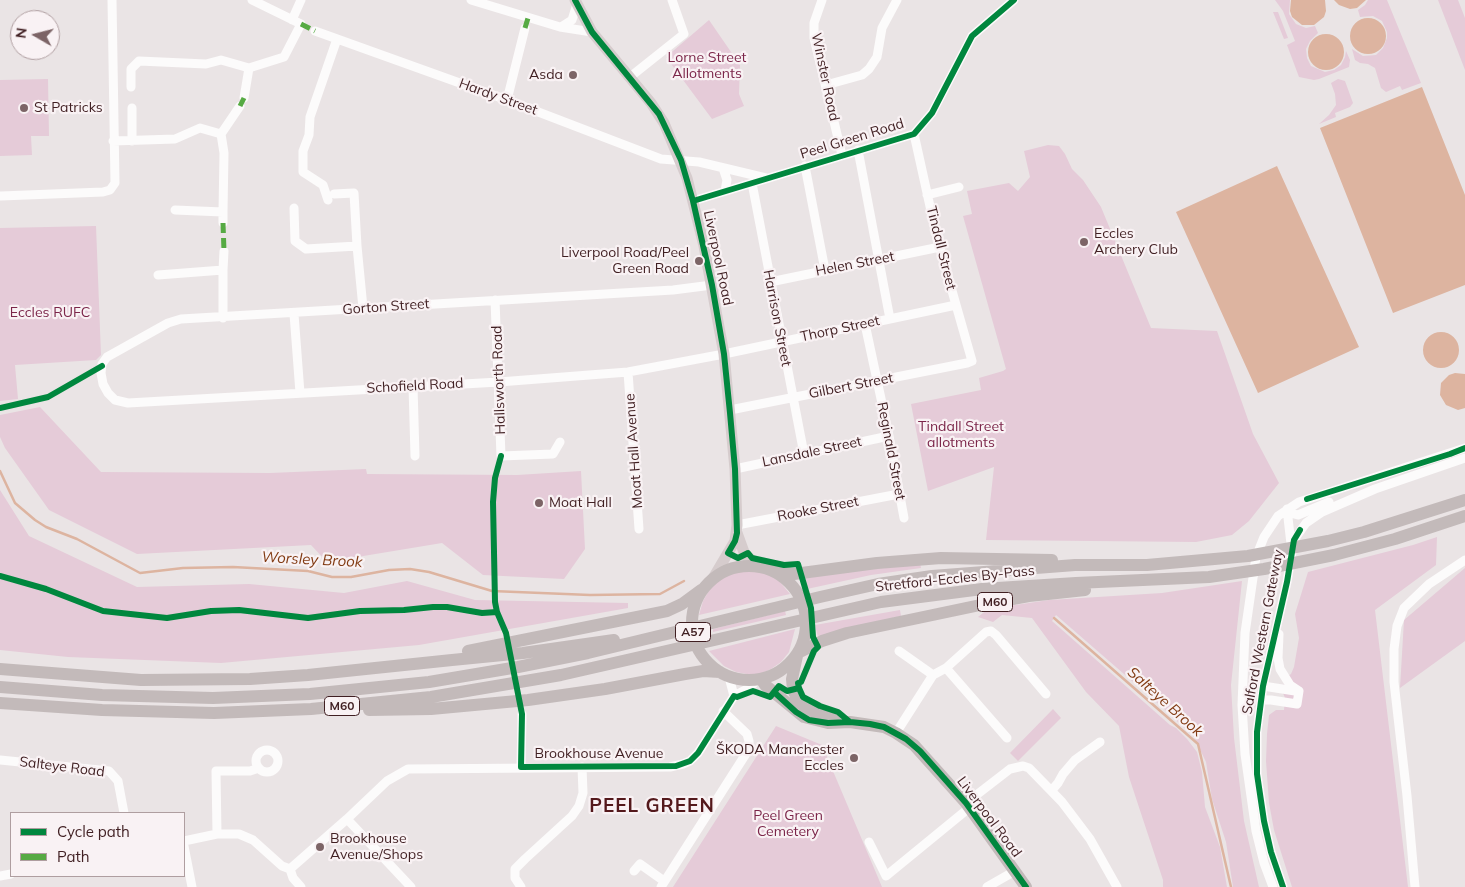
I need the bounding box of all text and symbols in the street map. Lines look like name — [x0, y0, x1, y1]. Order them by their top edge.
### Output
north arrow — [10, 10, 60, 60]
text: N — [11, 27, 31, 40]
street label: Winster Road — [807, 31, 843, 123]
park label: Lorne Street Allotments — [668, 50, 746, 82]
place label: Asda — [529, 67, 563, 83]
marker: Asda — [567, 69, 579, 81]
street label: Hardy Street — [456, 75, 540, 119]
place label: St Patricks — [34, 100, 103, 116]
marker: St Patricks — [18, 102, 30, 114]
street label: Peel Green Road — [798, 115, 906, 163]
street label: Tindall Street — [922, 204, 960, 292]
street label: Liverpool Road — [700, 209, 736, 307]
place label: Eccles Archery Club — [1094, 226, 1178, 258]
marker: Eccles Archery Club — [1078, 236, 1090, 248]
place label: Liverpool Road/Peel Green Road — [561, 245, 689, 278]
street label: Helen Street — [814, 248, 896, 280]
marker: Liverpool Road/Peel Green Road — [693, 255, 705, 267]
street label: Harrison Street — [759, 268, 795, 368]
street label: Gorton Street — [342, 296, 430, 318]
park label: Eccles RUFC — [10, 305, 90, 321]
street label: Thorp Street — [799, 312, 881, 346]
street label: Hallsworth Road — [489, 325, 509, 435]
street label: Gilbert Street — [807, 370, 895, 402]
street label: Schofield Road — [366, 375, 464, 397]
street label: Moat Hall Avenue — [622, 393, 646, 509]
street label: Reginald Street — [873, 401, 909, 501]
park label: Tindall Street allotments — [918, 419, 1004, 452]
street label: Lansdale Street — [761, 433, 863, 471]
street label: Rooke Street — [776, 493, 860, 525]
place label: Moat Hall — [549, 495, 612, 511]
marker: Moat Hall — [533, 497, 545, 509]
water label: Worsley Brook — [261, 548, 363, 572]
street label: Salford Western Gateway — [1239, 548, 1287, 716]
street label: Stretford-Eccles By-Pass — [874, 562, 1036, 596]
road number: M60 — [978, 592, 1012, 612]
road number: A57 — [676, 622, 710, 642]
water label: Salteye Brook — [1123, 663, 1207, 741]
road number: M60 — [324, 696, 360, 716]
place label: ŠKODA Manchester Eccles — [716, 742, 844, 774]
street label: Brookhouse Avenue — [535, 746, 663, 762]
marker: ŠKODA Manchester Eccles — [848, 752, 860, 764]
street label: Salteye Road — [18, 753, 106, 781]
street label: Liverpool Road — [953, 773, 1025, 861]
district label: PEEL GREEN — [588, 795, 716, 817]
park label: Peel Green Cemetery — [753, 808, 823, 840]
legend — [10, 812, 185, 877]
text: Cycle path — [57, 822, 130, 841]
place label: Brookhouse Avenue/Shops — [330, 831, 423, 864]
marker: Brookhouse Avenue/Shops — [314, 841, 326, 853]
text: Path — [57, 847, 89, 866]

